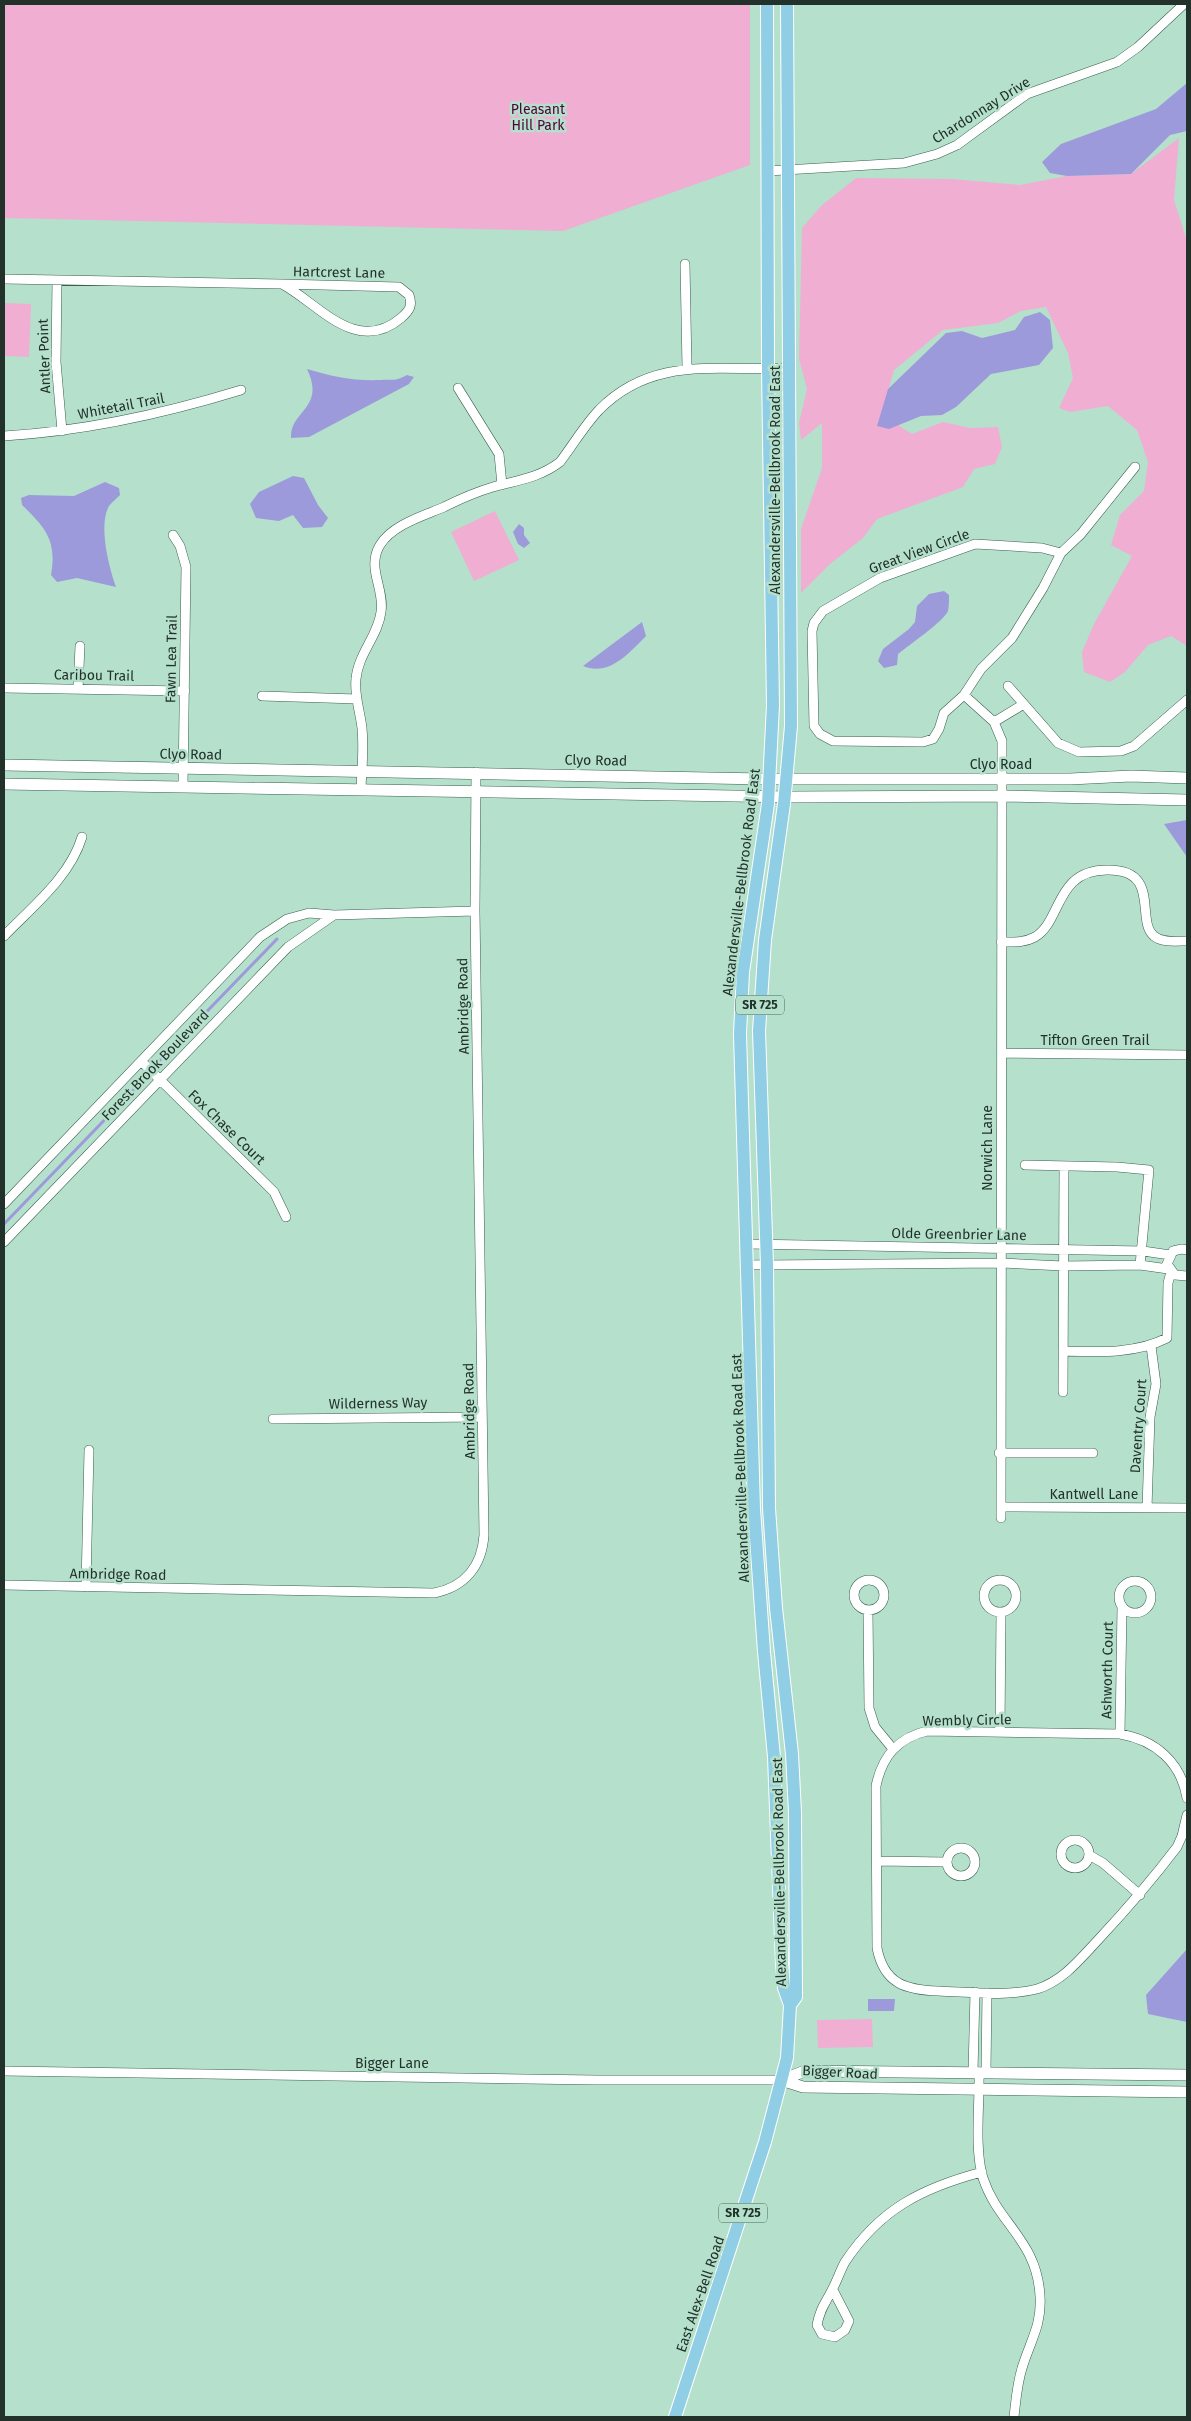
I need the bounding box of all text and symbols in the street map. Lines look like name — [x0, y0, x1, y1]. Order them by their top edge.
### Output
street label: Chardonnay Drive — [929, 73, 1033, 147]
park label: Pleasant Hill Park — [511, 101, 566, 134]
street label: Hartcrest Lane — [293, 263, 385, 282]
street label: Antler Point — [35, 317, 54, 394]
street label: Alexandersville-Bellbrook Road East — [767, 365, 784, 594]
street label: Whitetail Trail — [76, 390, 166, 423]
street label: Great View Circle — [866, 525, 972, 578]
street label: Fawn Lea Trail — [162, 615, 181, 703]
street label: Caribou Trail — [54, 666, 134, 685]
street label: Clyo Road — [160, 745, 222, 764]
street label: Clyo Road — [565, 751, 627, 770]
street label: Clyo Road — [970, 756, 1032, 773]
street label: Alexandersville-Bellbrook Road East — [719, 766, 764, 997]
street label: Ambridge Road — [454, 957, 473, 1055]
road number: SR 725 — [736, 996, 784, 1014]
street label: Forest Brook Boulevard — [98, 1006, 213, 1124]
street label: Tifton Green Trail — [1040, 1032, 1150, 1049]
street label: Fox Chase Court — [185, 1086, 269, 1169]
street label: Norwich Lane — [979, 1105, 996, 1191]
street label: Olde Greenbrier Lane — [891, 1225, 1027, 1244]
street label: Alexandersville-Bellbrook Road East — [728, 1352, 753, 1583]
street label: Ambridge Road — [460, 1362, 479, 1460]
street label: Daventry Court — [1127, 1377, 1150, 1474]
street label: Wilderness Way — [328, 1394, 428, 1413]
street label: Kantwell Lane — [1050, 1486, 1138, 1503]
street label: Ambridge Road — [69, 1565, 167, 1584]
street label: Ashworth Court — [1098, 1620, 1117, 1719]
street label: Wembly Circle — [922, 1711, 1012, 1730]
street label: Alexandersville-Bellbrook Road East — [769, 1756, 790, 1987]
street label: Bigger Lane — [355, 2055, 429, 2072]
street label: Bigger Road — [802, 2062, 878, 2083]
road number: SR 725 — [719, 2204, 767, 2222]
street label: East Alex-Bell Road — [673, 2234, 728, 2355]

